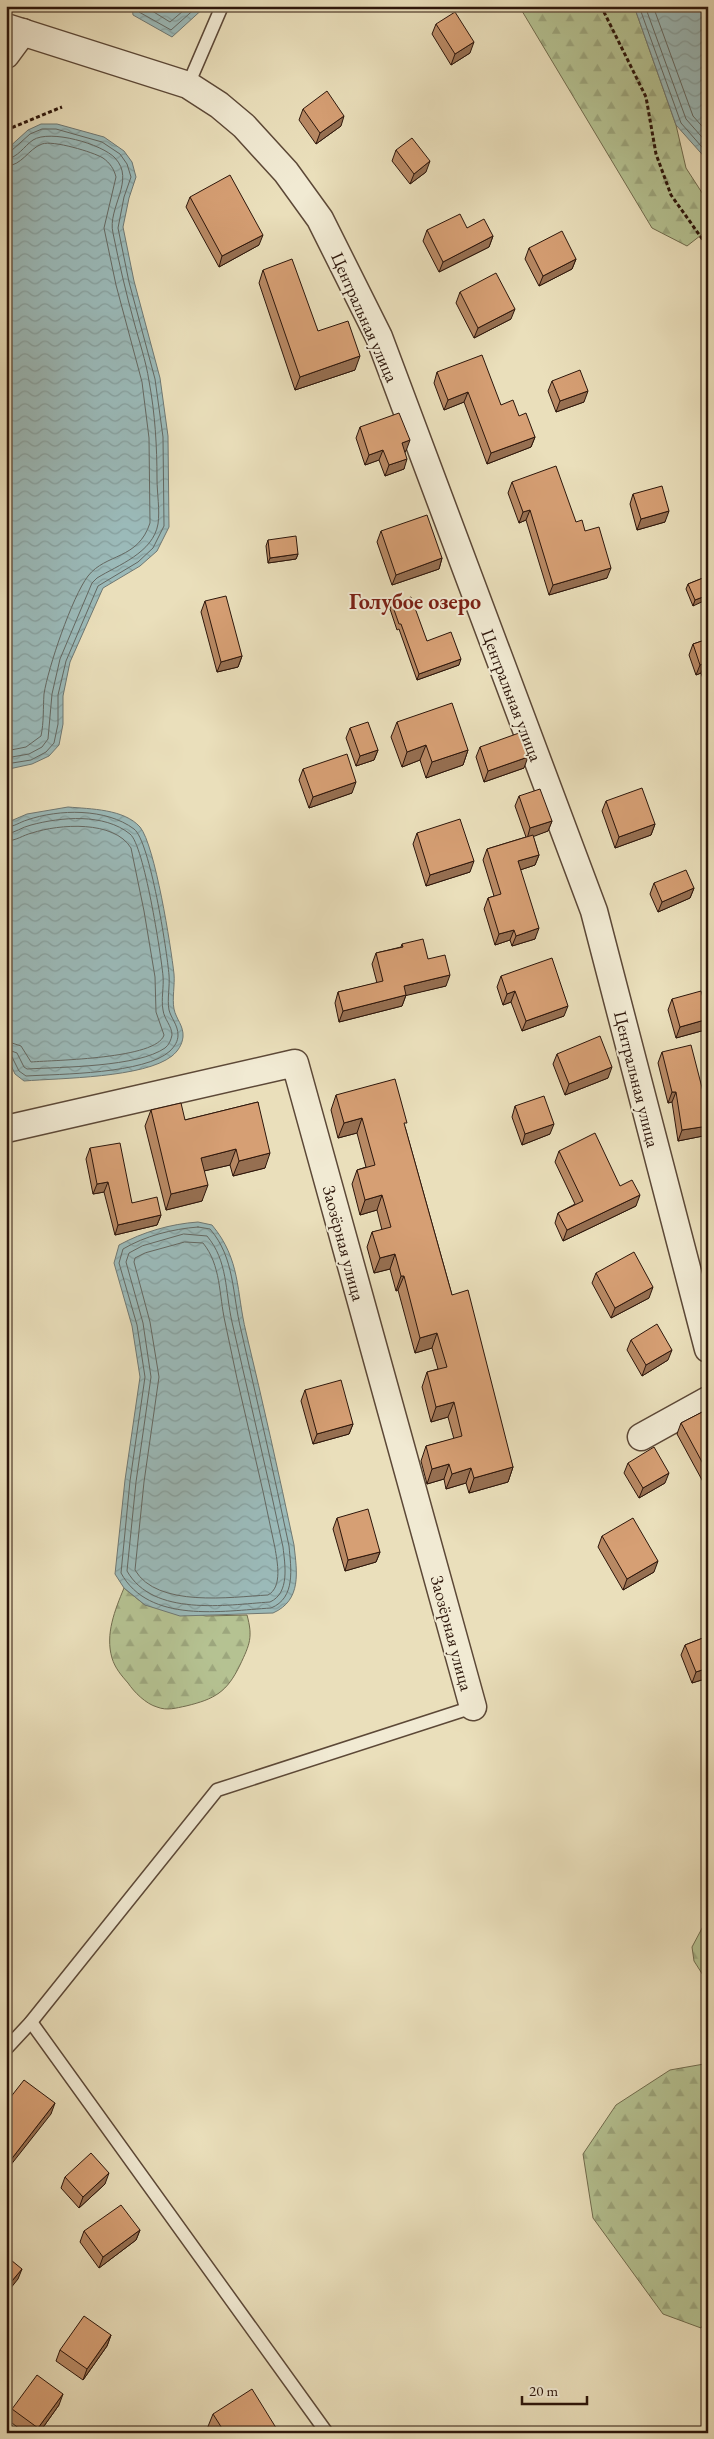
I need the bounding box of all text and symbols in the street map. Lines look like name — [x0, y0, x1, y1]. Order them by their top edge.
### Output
street label: Центральная улица — [326, 248, 404, 386]
district label: Голубое озеро — [349, 587, 481, 616]
street label: Центральная улица — [476, 626, 548, 765]
street label: Центральная улица — [609, 1008, 665, 1150]
street label: Заозёрная улица — [318, 1183, 371, 1304]
street label: Заозёрная улица — [426, 1573, 479, 1694]
scale bar — [522, 2374, 586, 2406]
text: 20 m — [529, 2381, 558, 2400]

